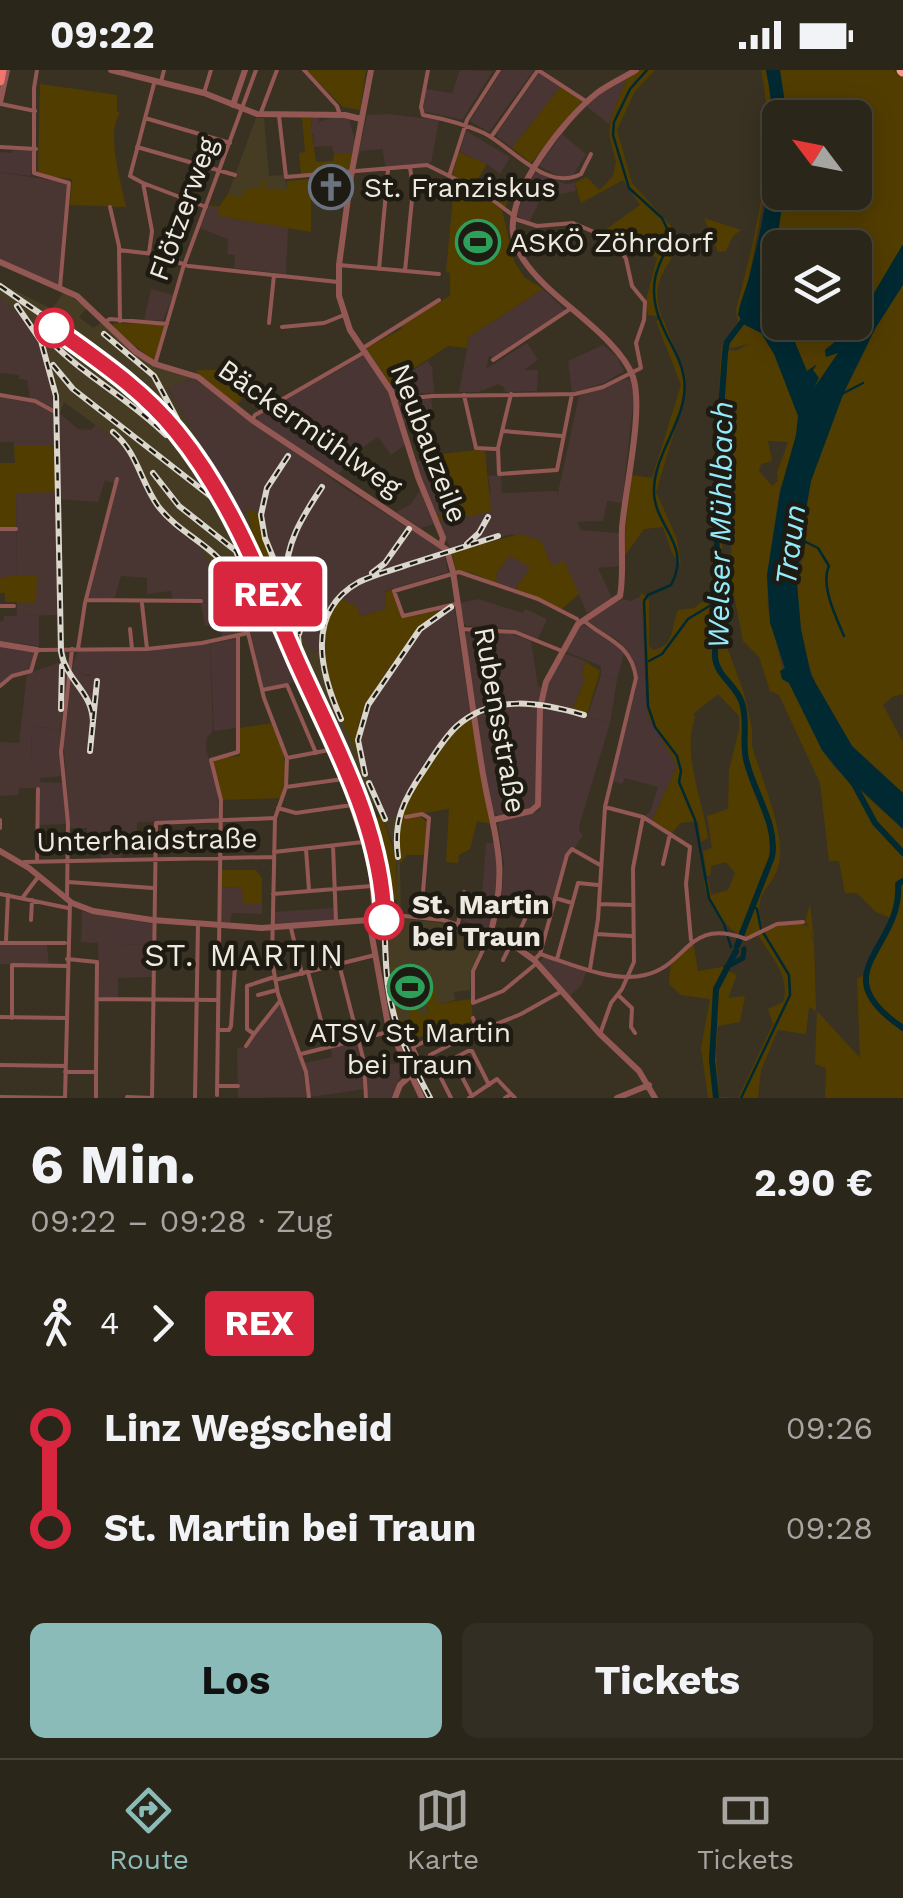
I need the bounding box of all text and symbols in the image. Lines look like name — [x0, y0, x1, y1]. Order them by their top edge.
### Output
text: 09:22 — [50, 13, 155, 57]
north arrow — [762, 100, 872, 210]
map controls — [762, 100, 872, 340]
street label: Flötzerweg — [142, 133, 224, 285]
church icon: St. Franziskus — [308, 164, 354, 210]
place label: St. Franziskus — [364, 171, 556, 204]
sports icon: ASKÖ Zöhrdorf — [455, 219, 501, 265]
place label: ASKÖ Zöhrdorf — [510, 226, 713, 259]
button: layers — [762, 230, 872, 340]
unlabelled marker — [35, 309, 73, 347]
street label: Bäckermühlweg — [212, 352, 408, 504]
street label: Neubauzeile — [384, 359, 474, 527]
water label: Welser Mühlbach — [700, 401, 740, 649]
water label: Traun — [768, 503, 812, 587]
line badge: REX — [210, 562, 326, 626]
text: REX — [233, 573, 303, 615]
street label: Rubensstraße — [467, 624, 533, 816]
street label: Unterhaidstraße — [36, 822, 258, 858]
place label: St. Martin bei Traun — [412, 888, 550, 953]
marker: St. Martin bei Traun — [365, 901, 403, 939]
district label: ST. MARTIN — [144, 936, 346, 974]
sports icon: ATSV St Martin bei Traun — [387, 964, 433, 1010]
place label: ATSV St Martin bei Traun — [309, 1016, 511, 1081]
text: 6 Min. — [30, 1132, 196, 1196]
text: 2.90 € — [754, 1161, 873, 1205]
text: 09:22 – 09:28 · Zug — [30, 1202, 332, 1240]
icon: walk — [30, 1296, 85, 1351]
icon: forward — [135, 1296, 190, 1351]
text: REX — [225, 1302, 294, 1344]
text: 4 — [100, 1304, 120, 1342]
text: Linz Wegscheid — [104, 1406, 393, 1450]
text: 09:26 — [786, 1409, 873, 1447]
text: St. Martin bei Traun — [104, 1506, 476, 1550]
text: 09:28 — [786, 1509, 873, 1547]
button: Los — [30, 1623, 442, 1738]
button: Tickets — [462, 1623, 873, 1738]
tab: Route — [109, 1783, 189, 1876]
tab: Karte — [407, 1783, 479, 1876]
tab: Tickets — [697, 1783, 794, 1876]

